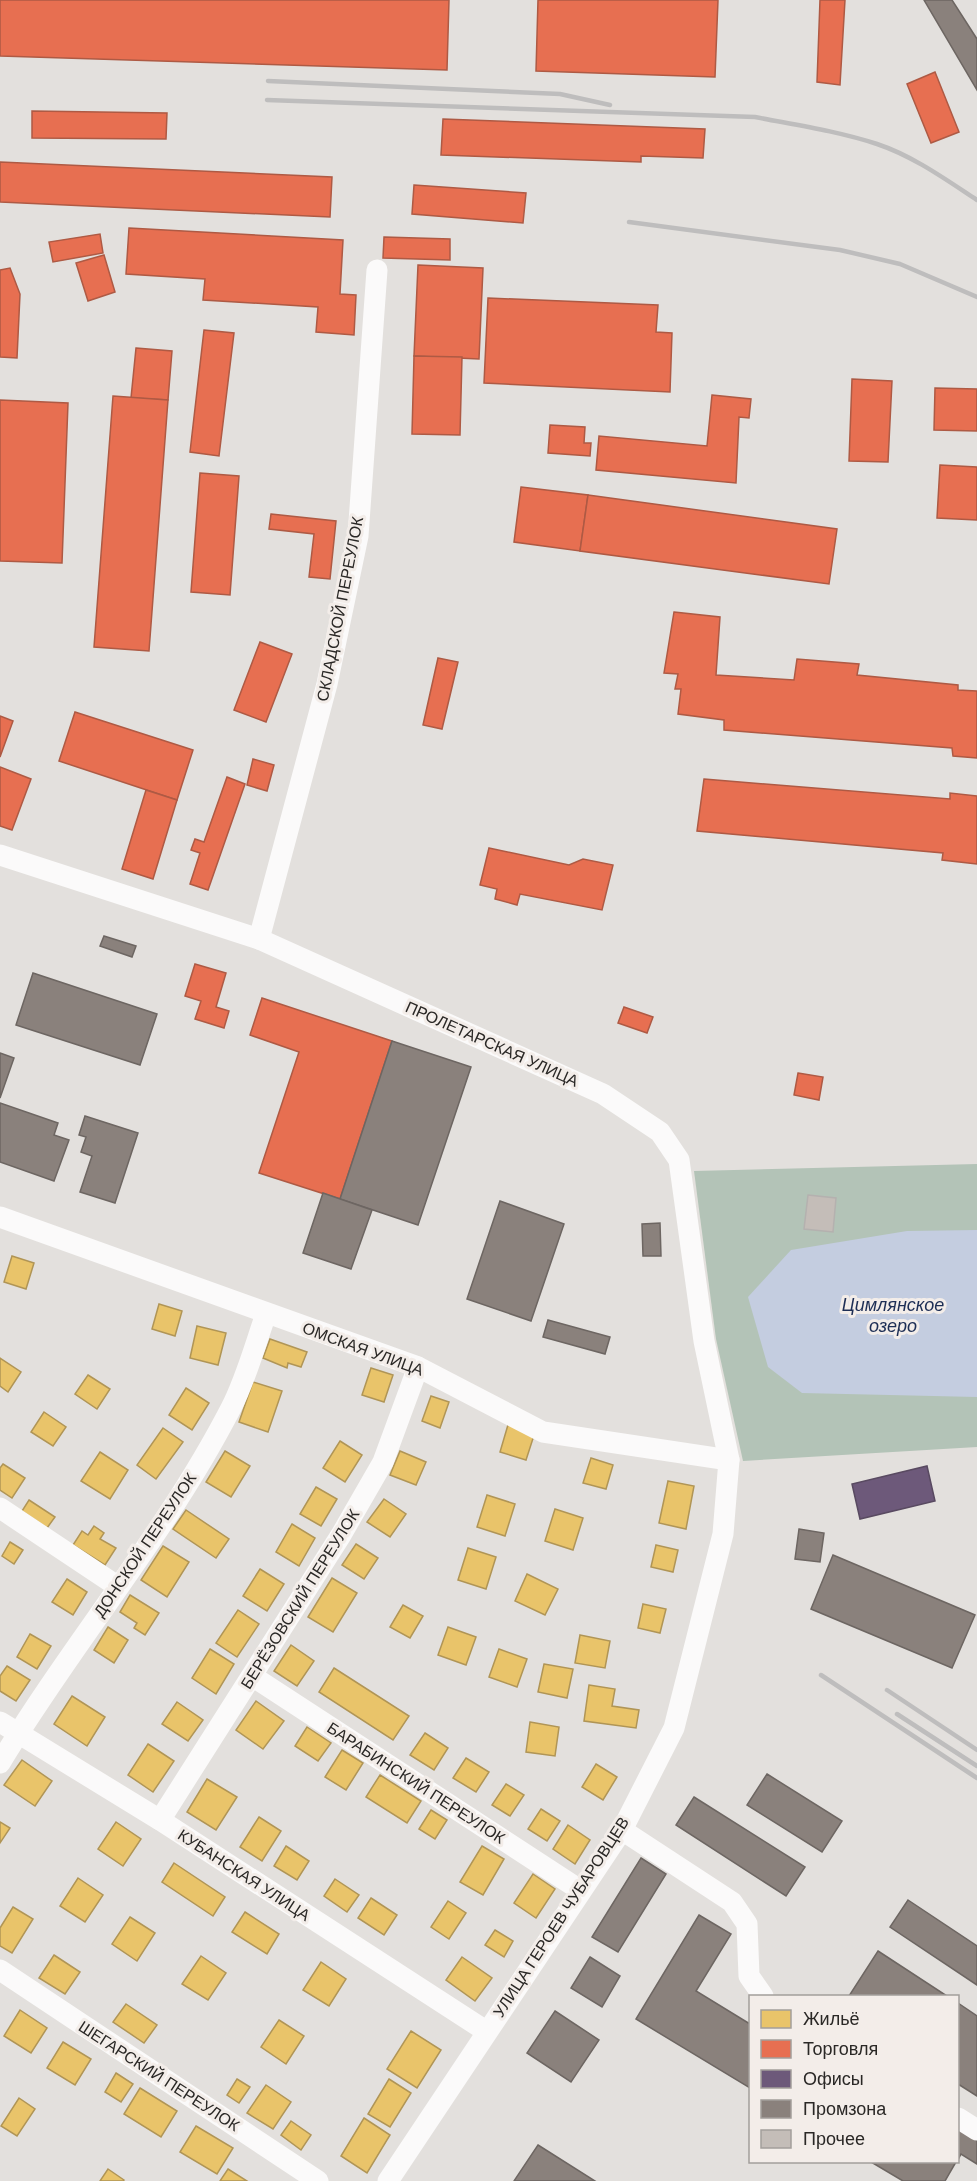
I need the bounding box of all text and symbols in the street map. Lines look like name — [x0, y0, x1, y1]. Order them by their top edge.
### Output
street label: СКЛАДСКОЙ ПЕРЕУЛОК — [313, 514, 366, 703]
street label: ПРОЛЕТАРСКАЯ УЛИЦА — [403, 998, 581, 1090]
water label: Цимлянское озеро — [842, 1295, 944, 1336]
street label: ОМСКАЯ УЛИЦА — [300, 1319, 426, 1379]
street label: ДОНСКОЙ ПЕРЕУЛОК — [90, 1469, 200, 1620]
street label: БЕРЁЗОВСКИЙ ПЕРЕУЛОК — [237, 1505, 363, 1692]
street label: БАРАБИНСКИЙ ПЕРЕУЛОК — [324, 1718, 509, 1847]
street label: УЛИЦА ГЕРОЕВ ЧУБАРОВЦЕВ — [490, 1814, 632, 2020]
street label: КУБАНСКАЯ УЛИЦА — [175, 1826, 313, 1924]
legend — [749, 1995, 959, 2163]
text: Жильё — [803, 2009, 860, 2029]
street label: ШЕГАРСКИЙ ПЕРЕУЛОК — [76, 2017, 244, 2135]
text: Торговля — [803, 2039, 878, 2059]
text: Офисы — [803, 2069, 864, 2089]
text: Промзона — [803, 2099, 887, 2119]
text: Прочее — [803, 2129, 865, 2149]

